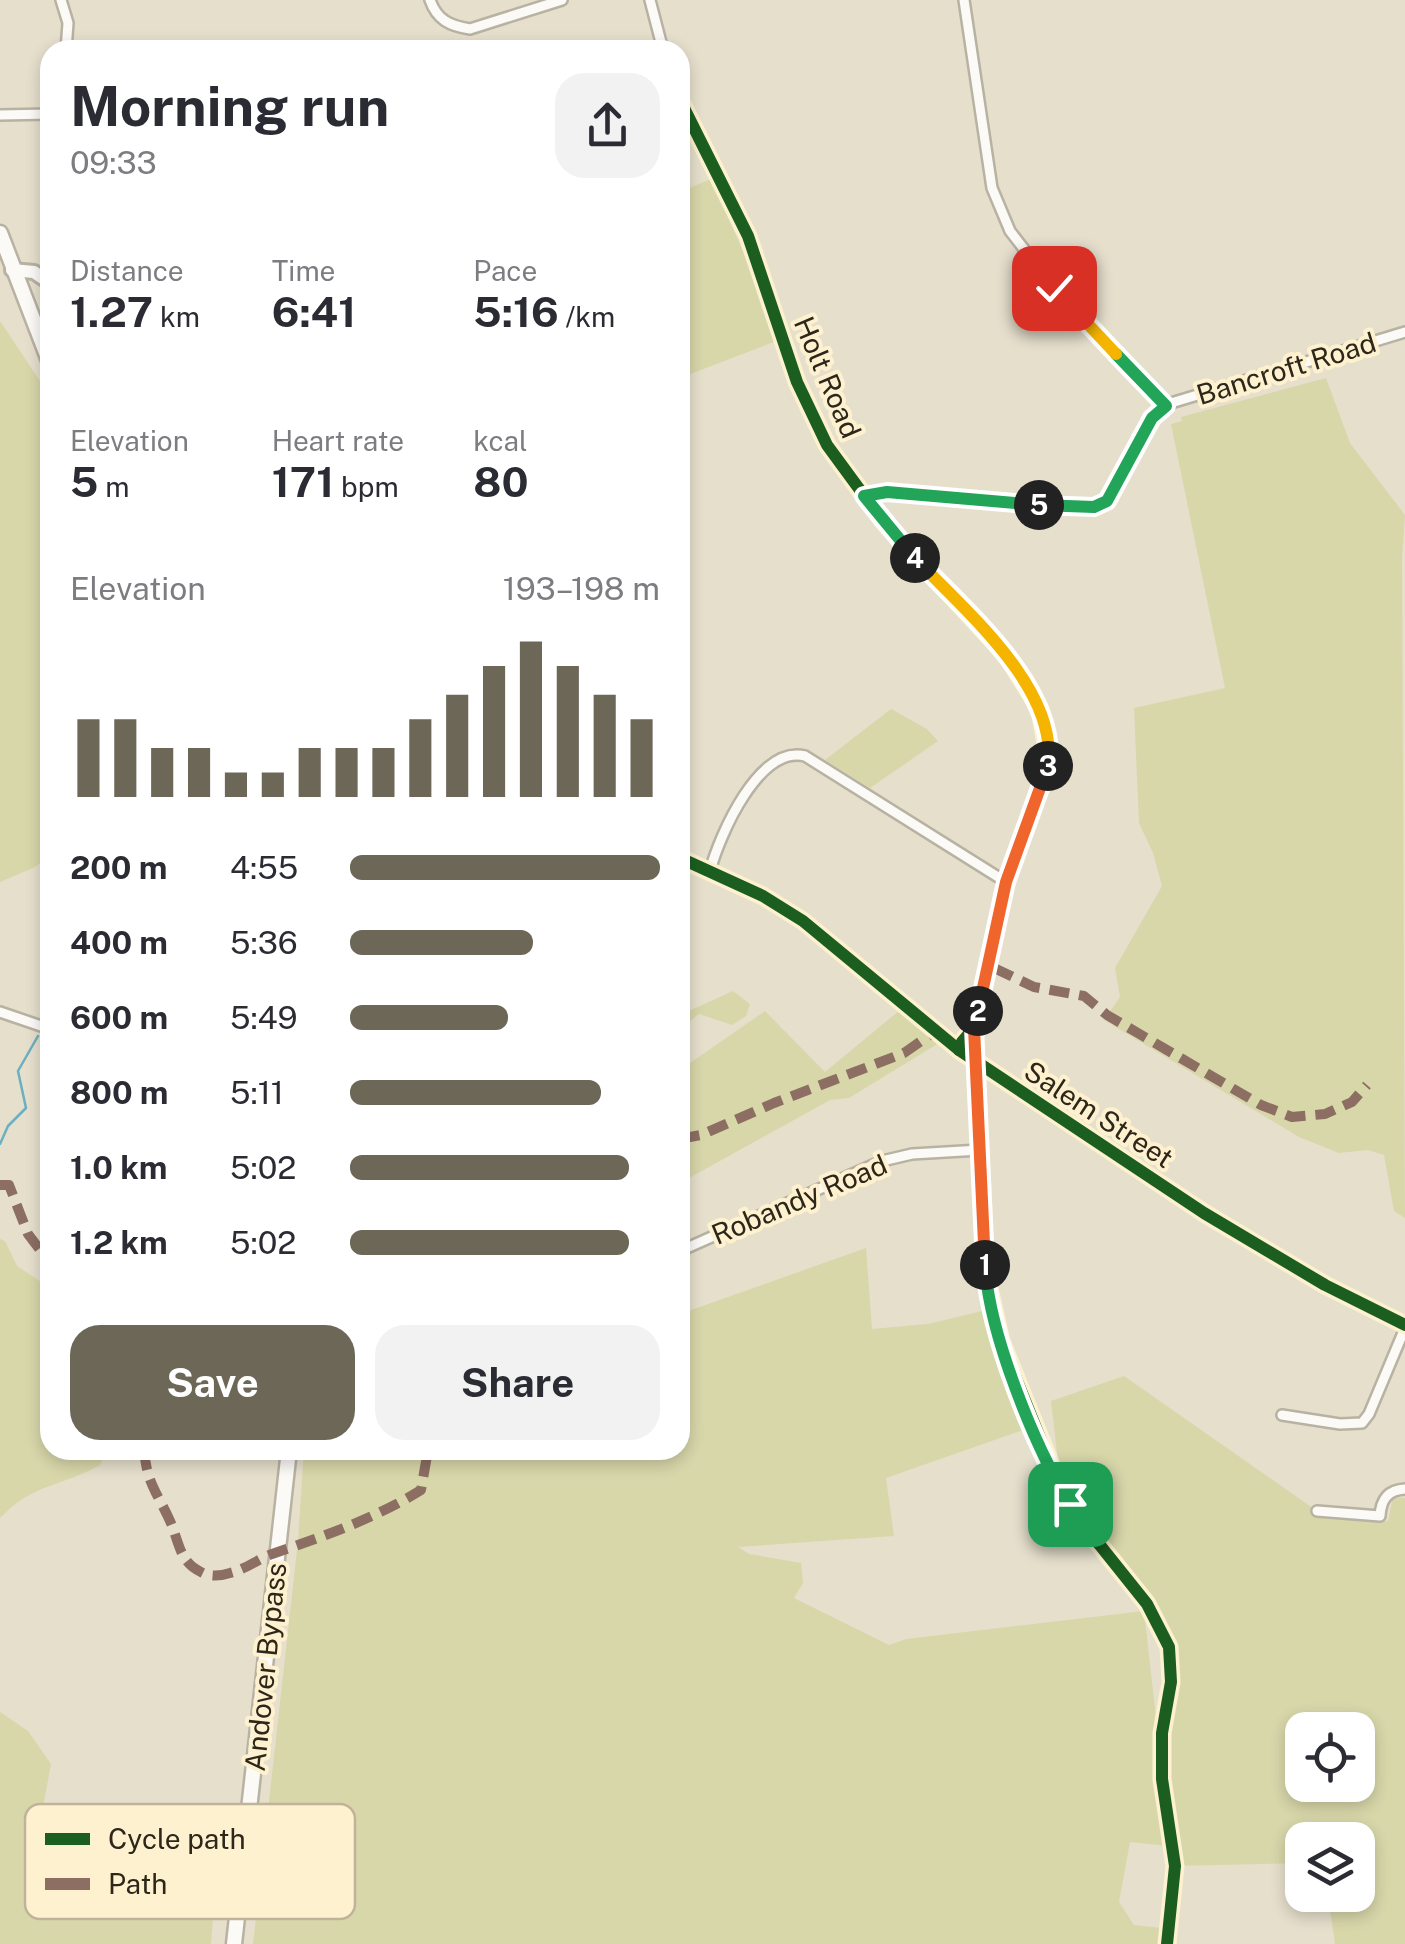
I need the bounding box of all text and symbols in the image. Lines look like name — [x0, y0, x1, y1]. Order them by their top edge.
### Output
button: share — [555, 73, 660, 178]
text: Morning run — [70, 74, 389, 138]
text: 09:33 — [70, 144, 157, 181]
pin — [1012, 246, 1097, 331]
text: Distance — [70, 254, 184, 287]
text: Time — [272, 254, 335, 287]
text: Pace — [473, 254, 537, 287]
icon: check — [1027, 261, 1082, 316]
text: 1.27 — [70, 287, 153, 336]
text: 6:41 — [272, 287, 356, 336]
text: 5:16 — [473, 287, 559, 336]
text: km — [153, 300, 200, 333]
text: /km — [559, 300, 615, 333]
street label: Holt Road — [788, 311, 868, 443]
street label: Bancroft Road — [1192, 325, 1380, 411]
text: Elevation — [70, 424, 189, 457]
text: Heart rate — [272, 424, 404, 457]
text: kcal — [473, 424, 527, 457]
text: 5 — [70, 457, 98, 506]
text: 171 — [272, 457, 334, 506]
text: 80 — [473, 457, 528, 506]
text: m — [98, 470, 129, 503]
text: bpm — [334, 470, 399, 503]
pin: 5 — [1014, 480, 1064, 530]
text: 5 — [1030, 488, 1048, 521]
pin: 4 — [890, 533, 940, 583]
text: 4 — [906, 541, 924, 574]
text: Elevation — [70, 570, 206, 607]
text: 193–198 m — [503, 570, 660, 607]
pin: 3 — [1023, 741, 1073, 791]
text: 3 — [1039, 749, 1057, 782]
text: 200 m — [70, 849, 167, 886]
text: 4:55 — [230, 849, 298, 886]
text: 400 m — [70, 924, 168, 961]
text: 5:36 — [230, 924, 298, 961]
pin: 2 — [953, 986, 1003, 1036]
text: 2 — [969, 994, 987, 1027]
text: 600 m — [70, 999, 168, 1036]
text: 5:49 — [230, 999, 298, 1036]
street label: Salem Street — [1018, 1054, 1180, 1174]
text: 800 m — [70, 1074, 168, 1111]
text: 5:11 — [230, 1074, 284, 1111]
street label: Robandy Road — [706, 1147, 892, 1251]
text: 1.0 km — [70, 1149, 167, 1186]
text: 5:02 — [230, 1149, 296, 1186]
text: 1.2 km — [70, 1224, 168, 1261]
text: 5:02 — [230, 1224, 296, 1261]
pin: 1 — [960, 1240, 1010, 1290]
text: 1 — [979, 1248, 991, 1281]
button: Save — [70, 1325, 355, 1440]
button: Share — [375, 1325, 660, 1440]
pin — [1028, 1462, 1113, 1547]
icon: arrive — [1043, 1477, 1098, 1532]
street label: Andover Bypass — [238, 1561, 292, 1773]
map controls — [1285, 1712, 1375, 1912]
button: locate — [1285, 1712, 1375, 1802]
legend — [25, 1804, 355, 1919]
text: Cycle path — [108, 1822, 246, 1855]
button: layers — [1285, 1822, 1375, 1912]
text: Path — [108, 1867, 167, 1900]

